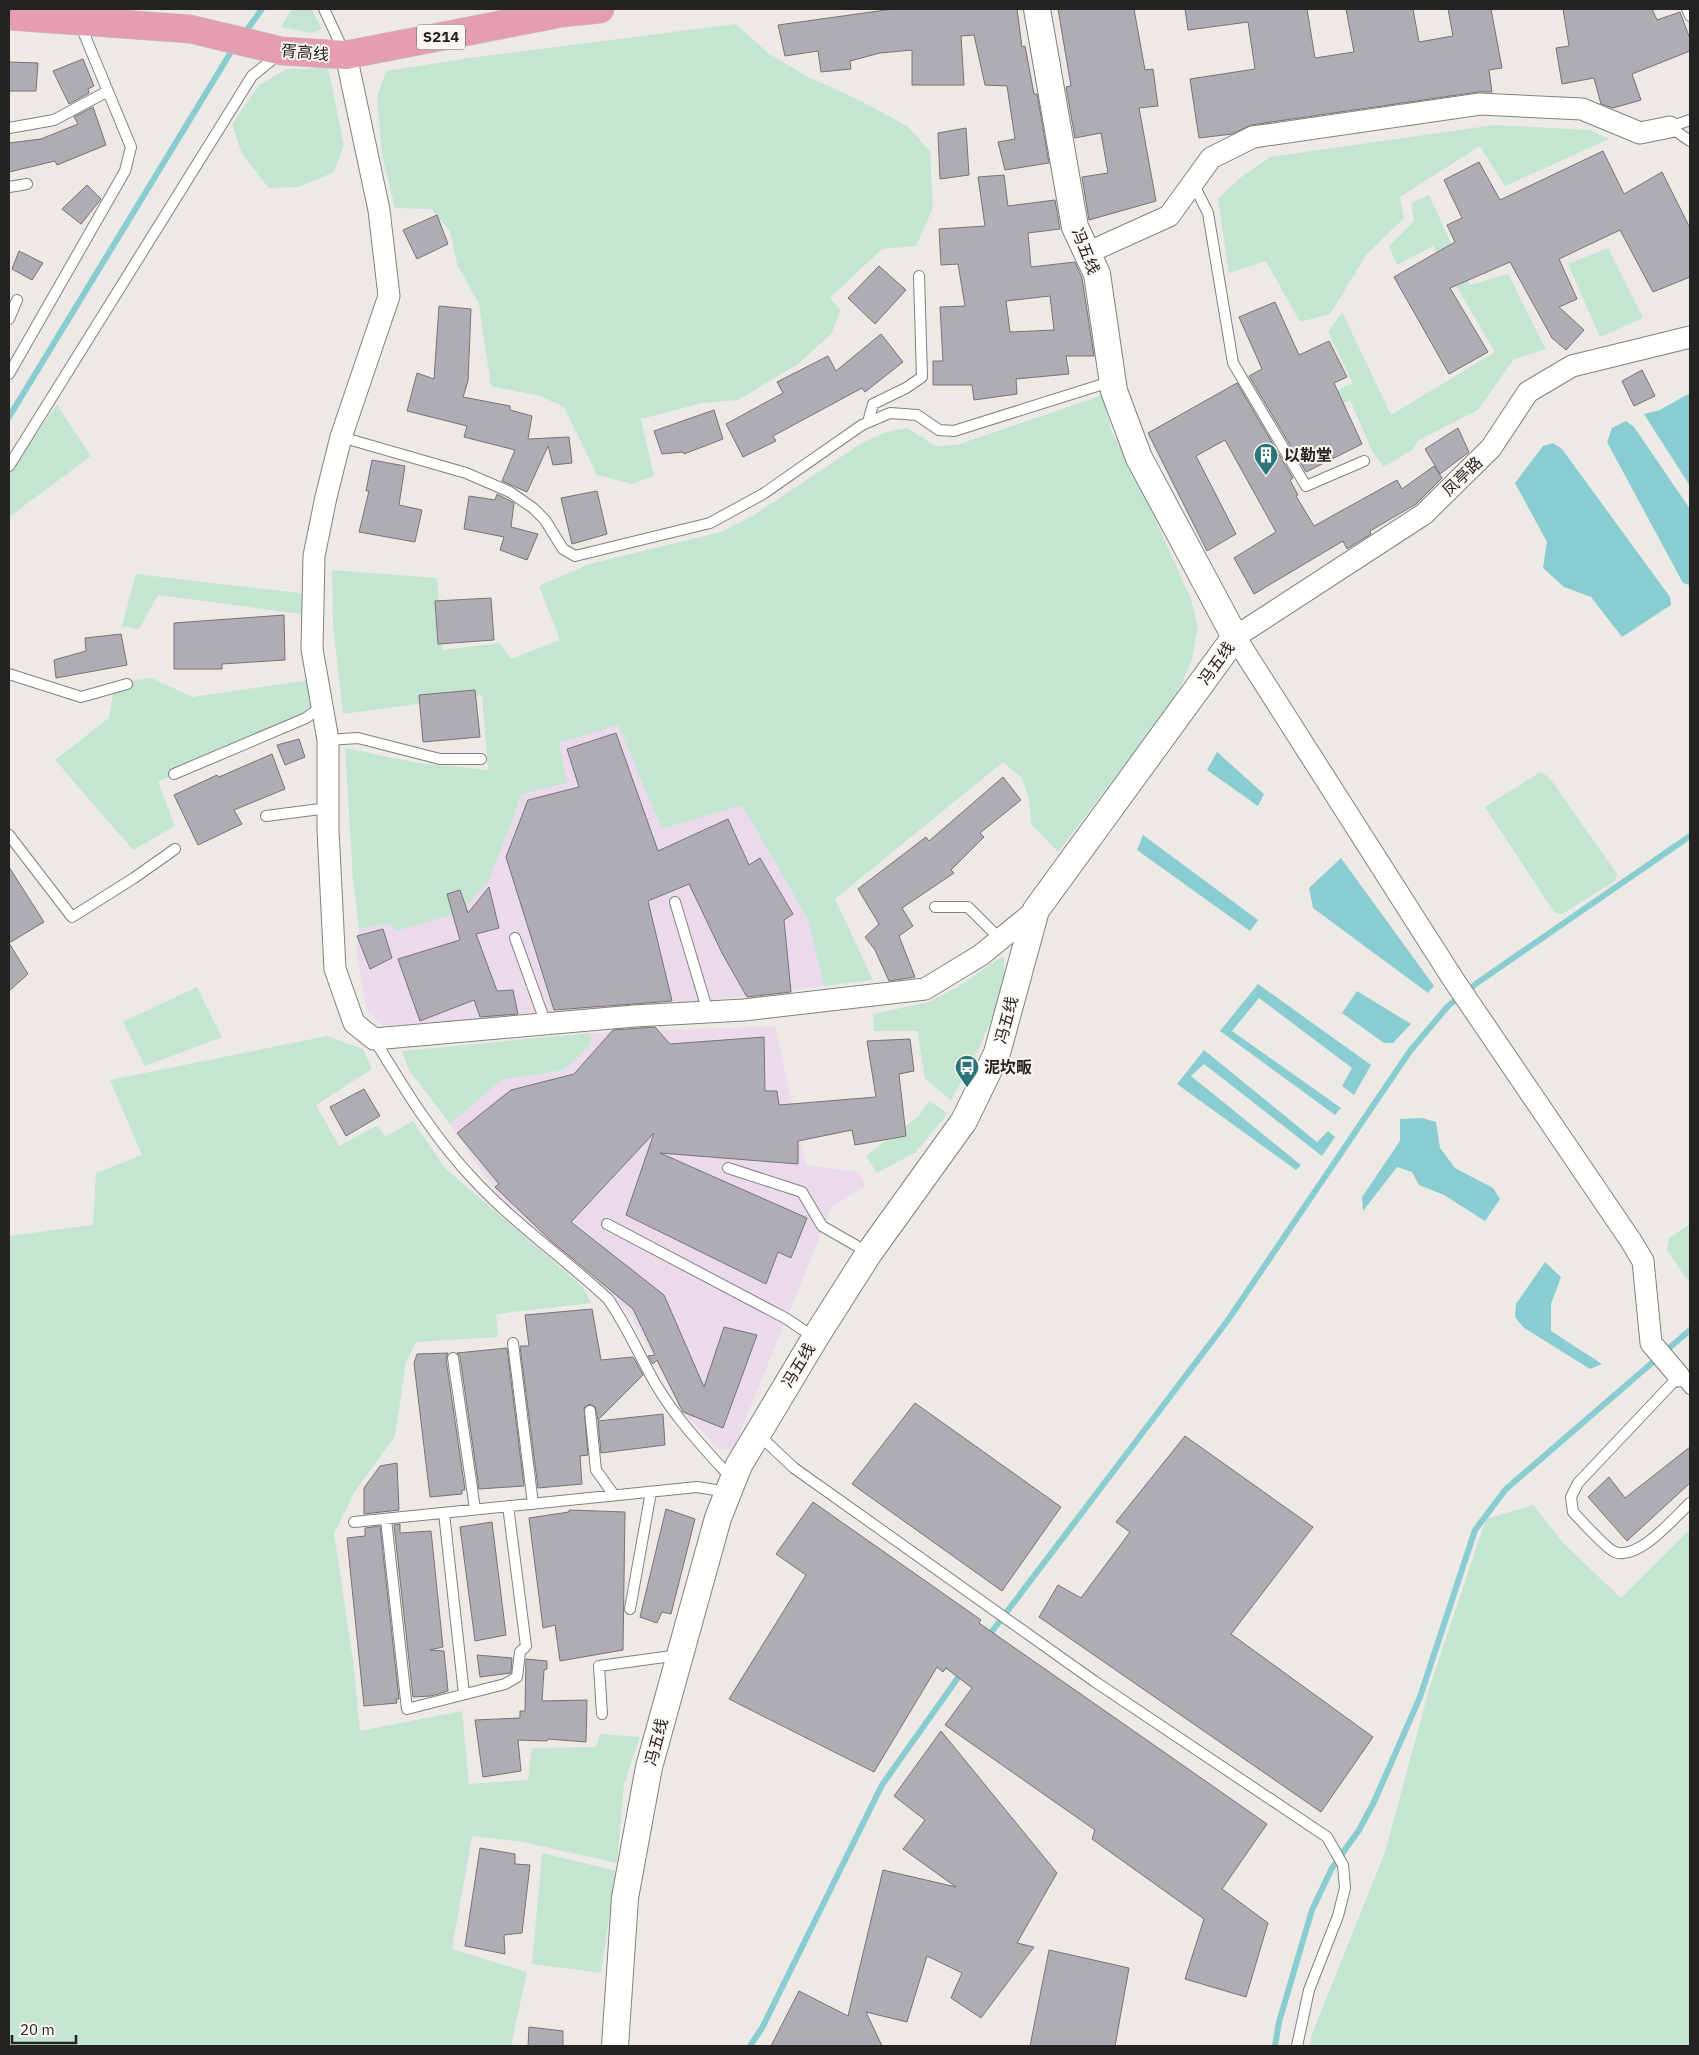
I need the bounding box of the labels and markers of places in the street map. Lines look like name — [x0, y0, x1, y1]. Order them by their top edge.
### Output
building icon: 以勒堂 — [1253, 442, 1279, 476]
place label: 以勒堂 — [1284, 445, 1332, 465]
bus stop icon: 泥坎畈 — [954, 1054, 980, 1088]
place label: 泥坎畈 — [984, 1057, 1032, 1077]

